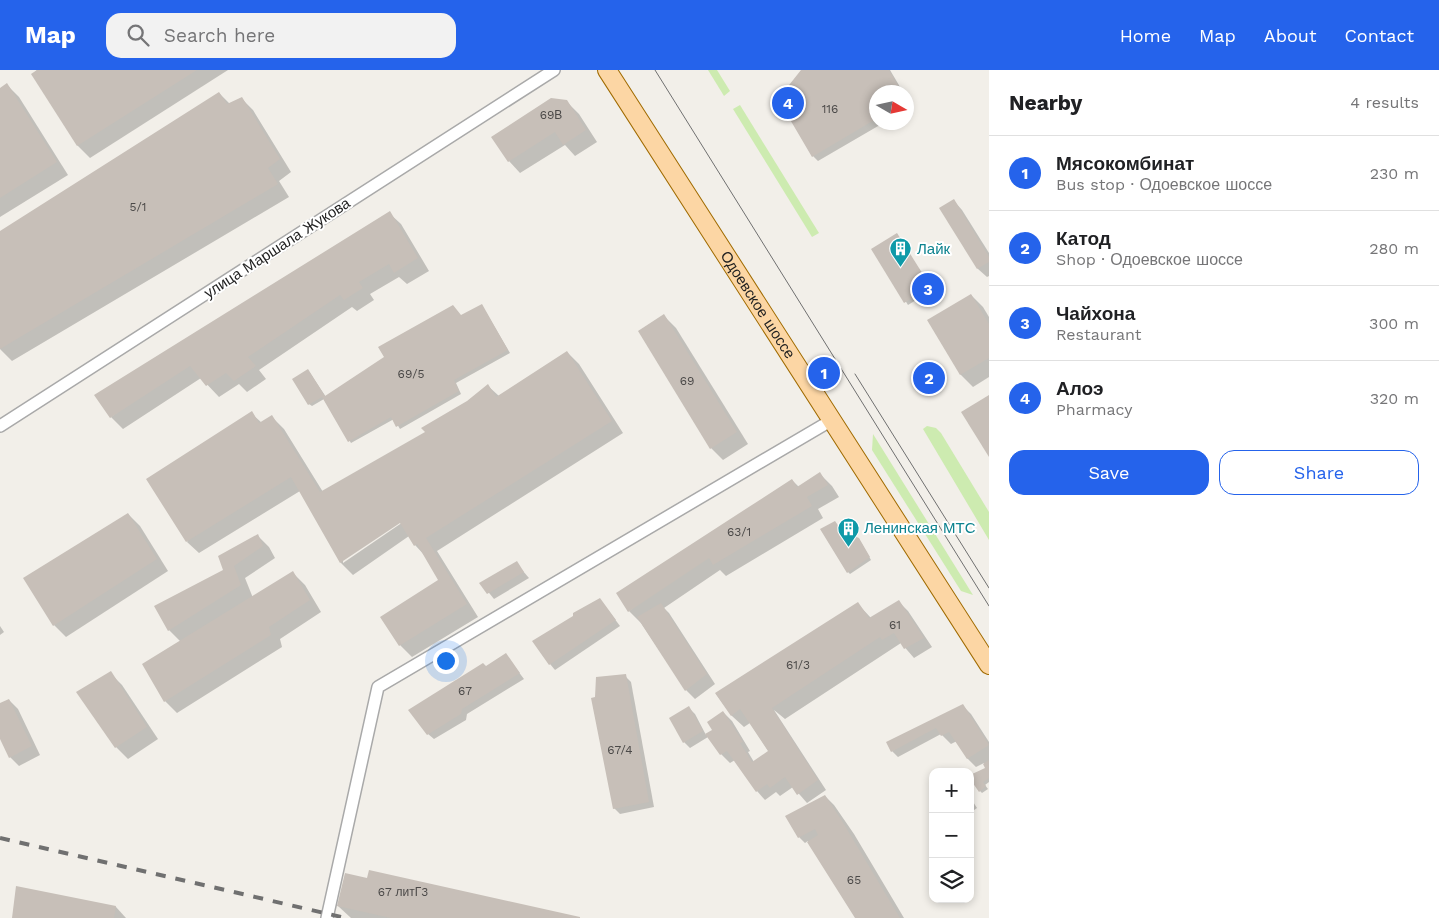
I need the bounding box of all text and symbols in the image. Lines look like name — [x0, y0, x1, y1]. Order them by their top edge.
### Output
search box — [106, 13, 456, 58]
text: Map — [25, 21, 76, 49]
icon: search — [124, 21, 152, 49]
text: Search here — [164, 24, 275, 47]
text: Home — [1120, 25, 1171, 46]
text: Map — [1199, 25, 1236, 46]
text: About — [1264, 25, 1316, 46]
text: Contact — [1344, 25, 1414, 46]
pin: 4 — [772, 84, 804, 122]
north arrow — [869, 85, 914, 130]
text: Nearby — [1009, 90, 1082, 115]
text: 4 results — [1350, 93, 1419, 112]
house number: 116 — [822, 102, 838, 116]
house number: 69В — [540, 108, 562, 122]
text: Мясокомбинат — [1056, 152, 1194, 175]
text: 1 — [1022, 164, 1028, 183]
text: 230 m — [1370, 164, 1419, 183]
text: Bus stop · Одоевское шоссе — [1056, 175, 1272, 194]
street label: улица Маршала Жукова — [201, 194, 354, 302]
house number: 5/1 — [130, 200, 146, 214]
text: Катод — [1056, 227, 1111, 250]
building icon: Лайк — [889, 237, 913, 268]
text: 2 — [1020, 239, 1030, 258]
text: 280 m — [1369, 239, 1419, 258]
place label: Лайк — [917, 240, 951, 258]
street label: Одоевское шоссе — [717, 248, 799, 362]
text: Shop · Одоевское шоссе — [1056, 250, 1243, 269]
pin: 3 — [912, 270, 944, 308]
text: Чайхона — [1056, 302, 1135, 325]
text: 3 — [1020, 314, 1030, 333]
text: 300 m — [1369, 314, 1419, 333]
text: Restaurant — [1056, 325, 1142, 344]
pin: 1 — [808, 354, 840, 392]
pin: 2 — [913, 359, 945, 397]
house number: 69/5 — [398, 367, 424, 381]
house number: 69 — [680, 374, 694, 388]
text: Алоэ — [1056, 377, 1103, 400]
text: 4 — [1020, 389, 1030, 408]
text: 320 m — [1370, 389, 1419, 408]
text: Pharmacy — [1056, 400, 1132, 419]
button: Save — [1009, 450, 1209, 495]
button: Share — [1219, 450, 1419, 495]
building icon: Ленинская МТС — [836, 516, 860, 547]
place label: Ленинская МТС — [864, 519, 976, 537]
house number: 63/1 — [727, 525, 751, 539]
house number: 61 — [889, 618, 901, 632]
your location — [433, 648, 459, 674]
house number: 61/3 — [786, 658, 810, 672]
house number: 67 — [458, 684, 472, 698]
house number: 67/4 — [607, 743, 633, 757]
map controls — [929, 768, 974, 903]
button: + — [929, 768, 974, 813]
button: − — [929, 813, 974, 858]
button: layers — [929, 858, 974, 903]
house number: 65 — [847, 873, 861, 887]
house number: 67 литГ3 — [378, 885, 428, 899]

